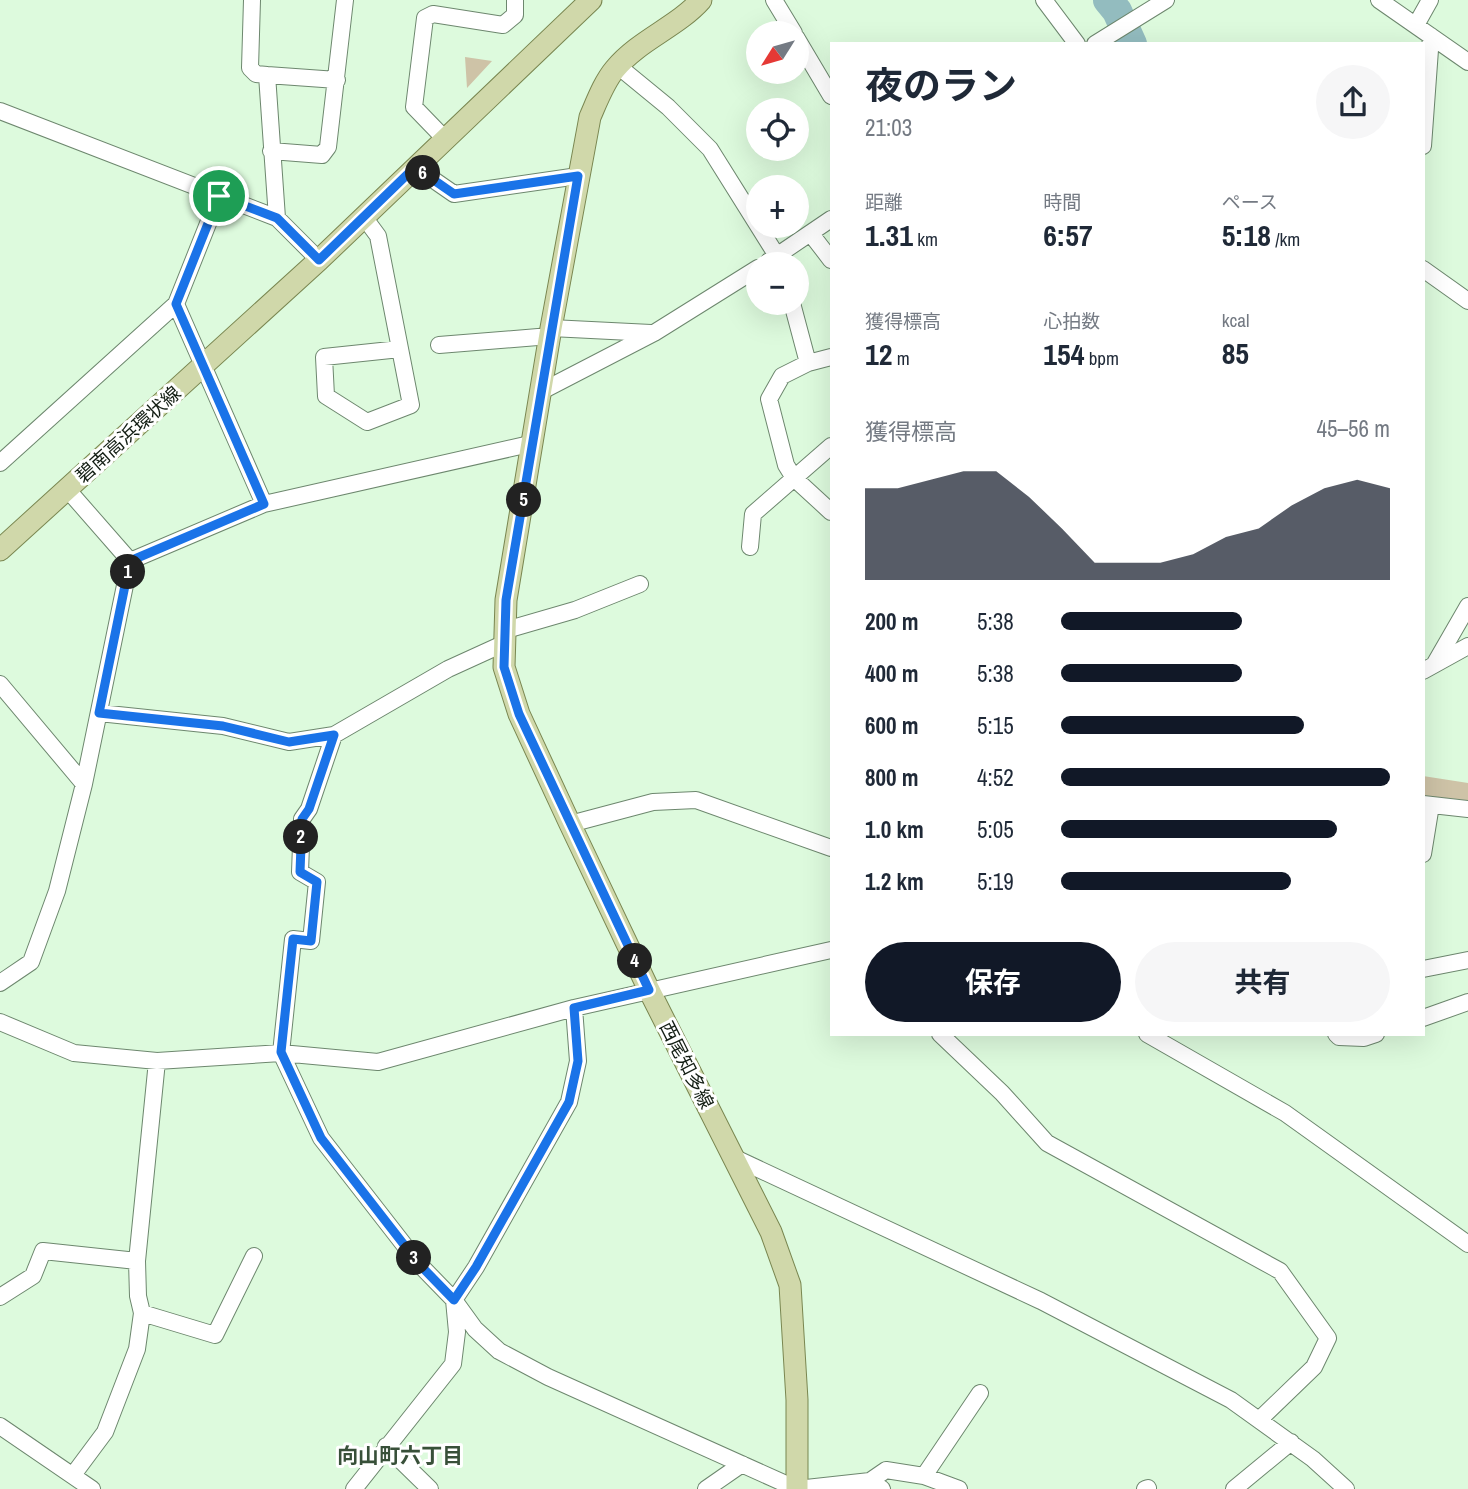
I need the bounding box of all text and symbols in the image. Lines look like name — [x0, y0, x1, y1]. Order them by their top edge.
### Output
north arrow — [746, 21, 808, 84]
map controls — [746, 21, 809, 315]
text: 夜のラン — [865, 60, 1017, 111]
button: share — [1316, 65, 1390, 139]
button: locate — [746, 98, 809, 161]
text: 21:03 — [865, 112, 912, 143]
pin: 6 — [406, 156, 440, 190]
text: 6 — [418, 159, 427, 185]
pin — [189, 166, 249, 226]
button: + — [746, 175, 809, 238]
icon: arrive — [200, 177, 238, 215]
text: 距離 — [865, 189, 903, 215]
text: 時間 — [1043, 189, 1081, 215]
text: ペース — [1222, 189, 1278, 215]
text: 1.31 — [865, 215, 913, 255]
text: 6:57 — [1043, 215, 1093, 255]
text: 5:18 — [1222, 215, 1271, 255]
text: km — [913, 226, 938, 252]
text: /km — [1271, 226, 1300, 252]
button: − — [746, 252, 809, 315]
text: kcal — [1222, 307, 1249, 333]
text: 獲得標高 — [865, 308, 941, 334]
text: 心拍数 — [1043, 308, 1100, 334]
text: 85 — [1222, 333, 1249, 373]
text: 12 — [865, 334, 892, 374]
text: 154 — [1043, 334, 1084, 374]
text: m — [892, 345, 910, 371]
text: bpm — [1084, 345, 1119, 371]
street label: 碧南高浜環状線 — [70, 380, 186, 488]
text: 45–56 m — [1317, 413, 1390, 444]
text: 獲得標高 — [865, 416, 957, 447]
pin: 5 — [506, 482, 542, 518]
text: 5 — [519, 486, 528, 512]
pin: 1 — [110, 554, 146, 590]
text: 1 — [123, 558, 132, 584]
text: 200 m — [865, 606, 918, 637]
text: 5:38 — [977, 606, 1014, 637]
text: 400 m — [865, 658, 918, 689]
text: 5:38 — [977, 658, 1014, 689]
text: 600 m — [865, 710, 918, 741]
text: 5:15 — [977, 710, 1014, 741]
text: 800 m — [865, 762, 918, 793]
text: 4:52 — [977, 762, 1014, 793]
text: 1.0 km — [865, 814, 924, 845]
text: 5:05 — [977, 814, 1014, 845]
pin: 2 — [284, 820, 318, 854]
text: 2 — [296, 823, 305, 849]
text: 1.2 km — [865, 866, 924, 897]
text: 5:19 — [977, 866, 1014, 897]
button: 保存 — [865, 942, 1121, 1022]
button: 共有 — [1135, 942, 1390, 1022]
pin: 4 — [618, 944, 652, 978]
text: 4 — [630, 947, 639, 973]
street label: 西尾知多線 — [654, 1017, 720, 1113]
pin: 3 — [396, 1240, 432, 1276]
text: 3 — [409, 1244, 418, 1270]
district label: 向山町六丁目 — [337, 1441, 463, 1470]

